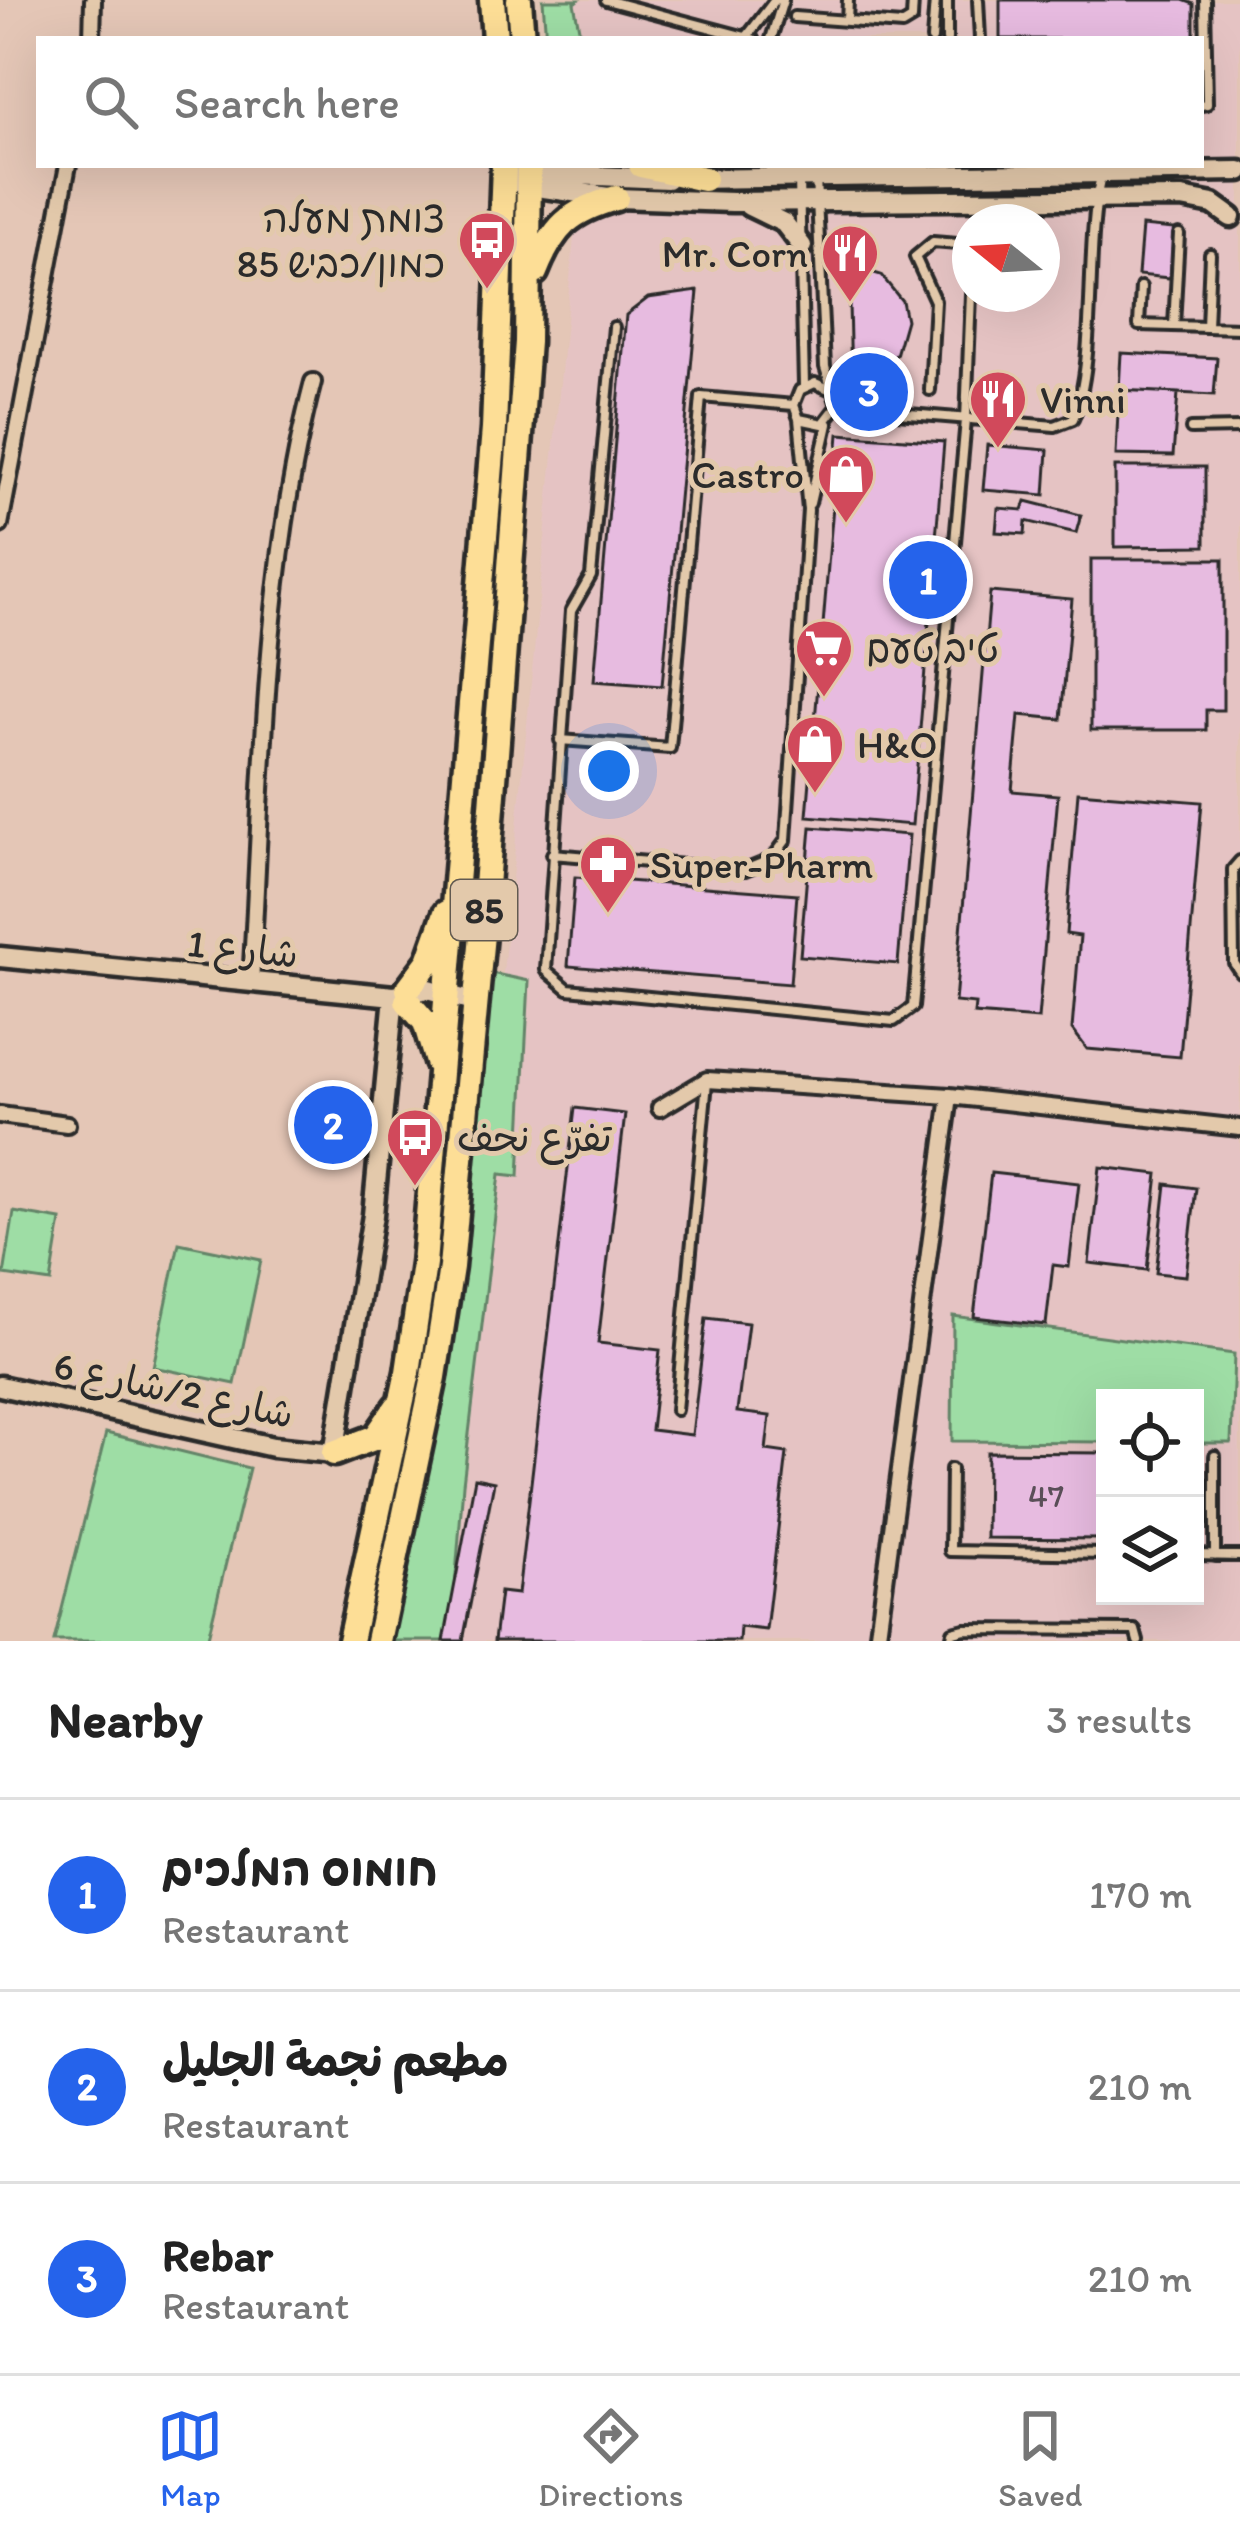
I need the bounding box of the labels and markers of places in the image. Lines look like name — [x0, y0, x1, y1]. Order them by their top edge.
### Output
place label: צומת מעלה כמון/כביש 85 — [237, 195, 445, 288]
bus stop icon: צומת מעלה כמון/כביש 85 — [456, 209, 518, 291]
restaurant icon: Mr. Corn — [819, 222, 881, 304]
place label: Mr. Corn — [662, 230, 808, 277]
pin: 3 — [830, 347, 908, 437]
restaurant icon: Vinni — [967, 368, 1029, 450]
place label: Vinni — [1040, 376, 1126, 423]
shop icon: Castro — [815, 443, 877, 525]
place label: Castro — [691, 451, 804, 498]
pin: 1 — [889, 535, 967, 625]
supermarket icon: טיב טעם — [793, 617, 855, 699]
place label: טיב טעם — [866, 625, 999, 672]
shop icon: H&O — [784, 713, 846, 795]
place label: H&O — [857, 721, 937, 768]
pharmacy icon: Super-Pharm — [577, 833, 639, 915]
place label: Super-Pharm — [650, 841, 873, 888]
pin: 2 — [294, 1080, 372, 1170]
bus stop icon: تفرّع نحف — [384, 1106, 446, 1188]
place label: تفرّع نحف — [457, 1114, 612, 1165]

